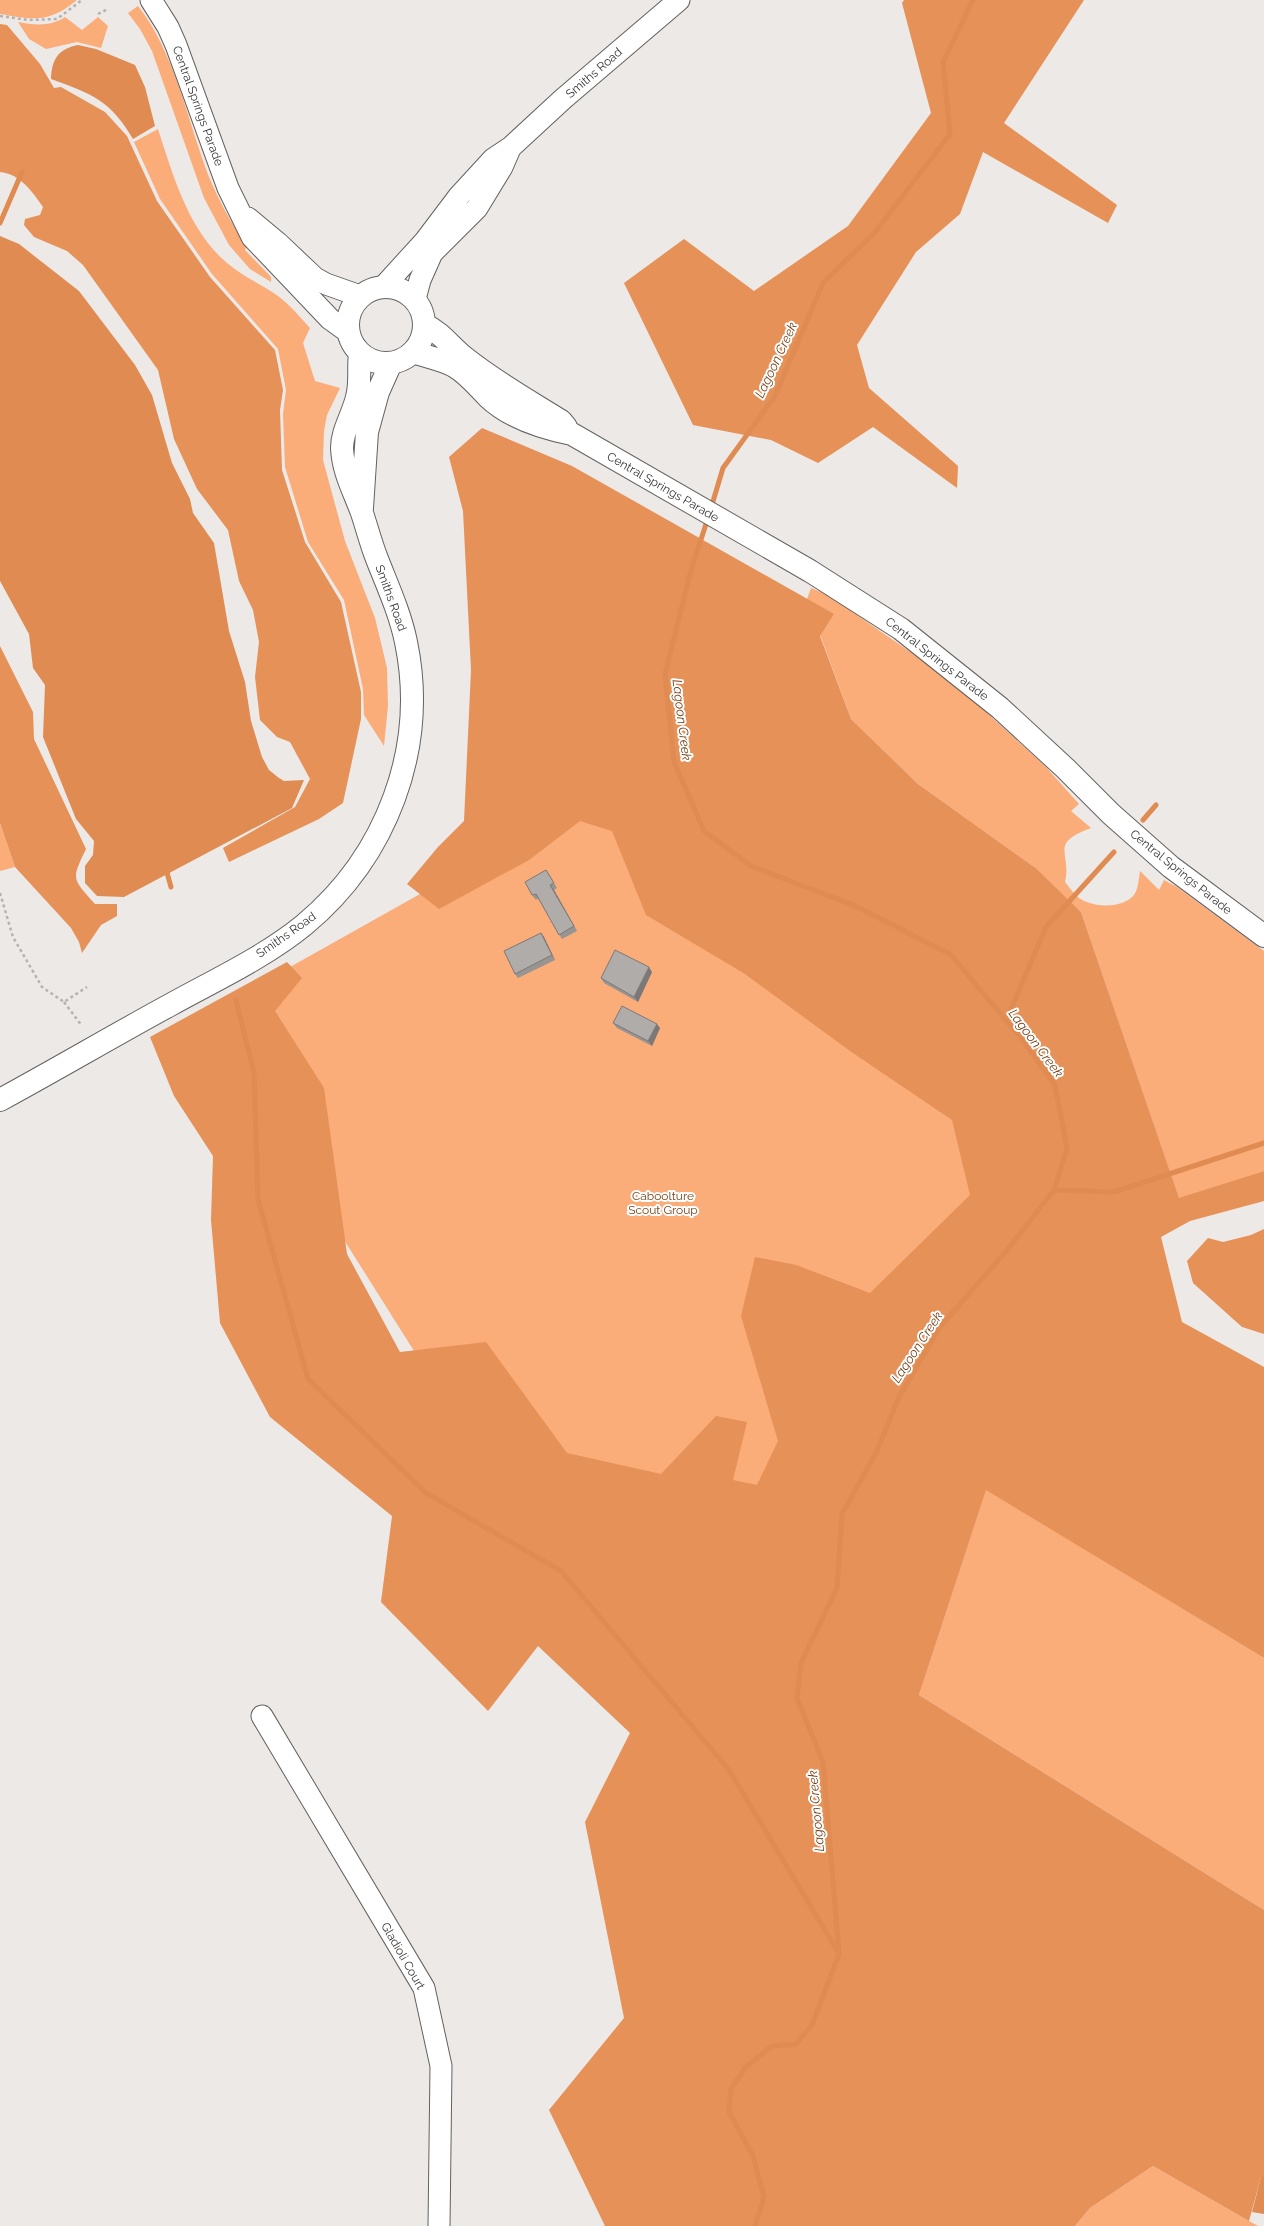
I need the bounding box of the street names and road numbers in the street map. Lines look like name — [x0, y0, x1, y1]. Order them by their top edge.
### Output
street label: Central Springs Parade — [170, 44, 226, 168]
street label: Smiths Road — [563, 45, 625, 101]
street label: Central Springs Parade — [605, 449, 721, 525]
street label: Smiths Road — [373, 563, 409, 633]
street label: Central Springs Parade — [883, 614, 991, 704]
street label: Central Springs Parade — [1127, 827, 1235, 917]
street label: Smiths Road — [253, 909, 319, 961]
street label: Gladioli Court — [378, 1920, 428, 1992]

